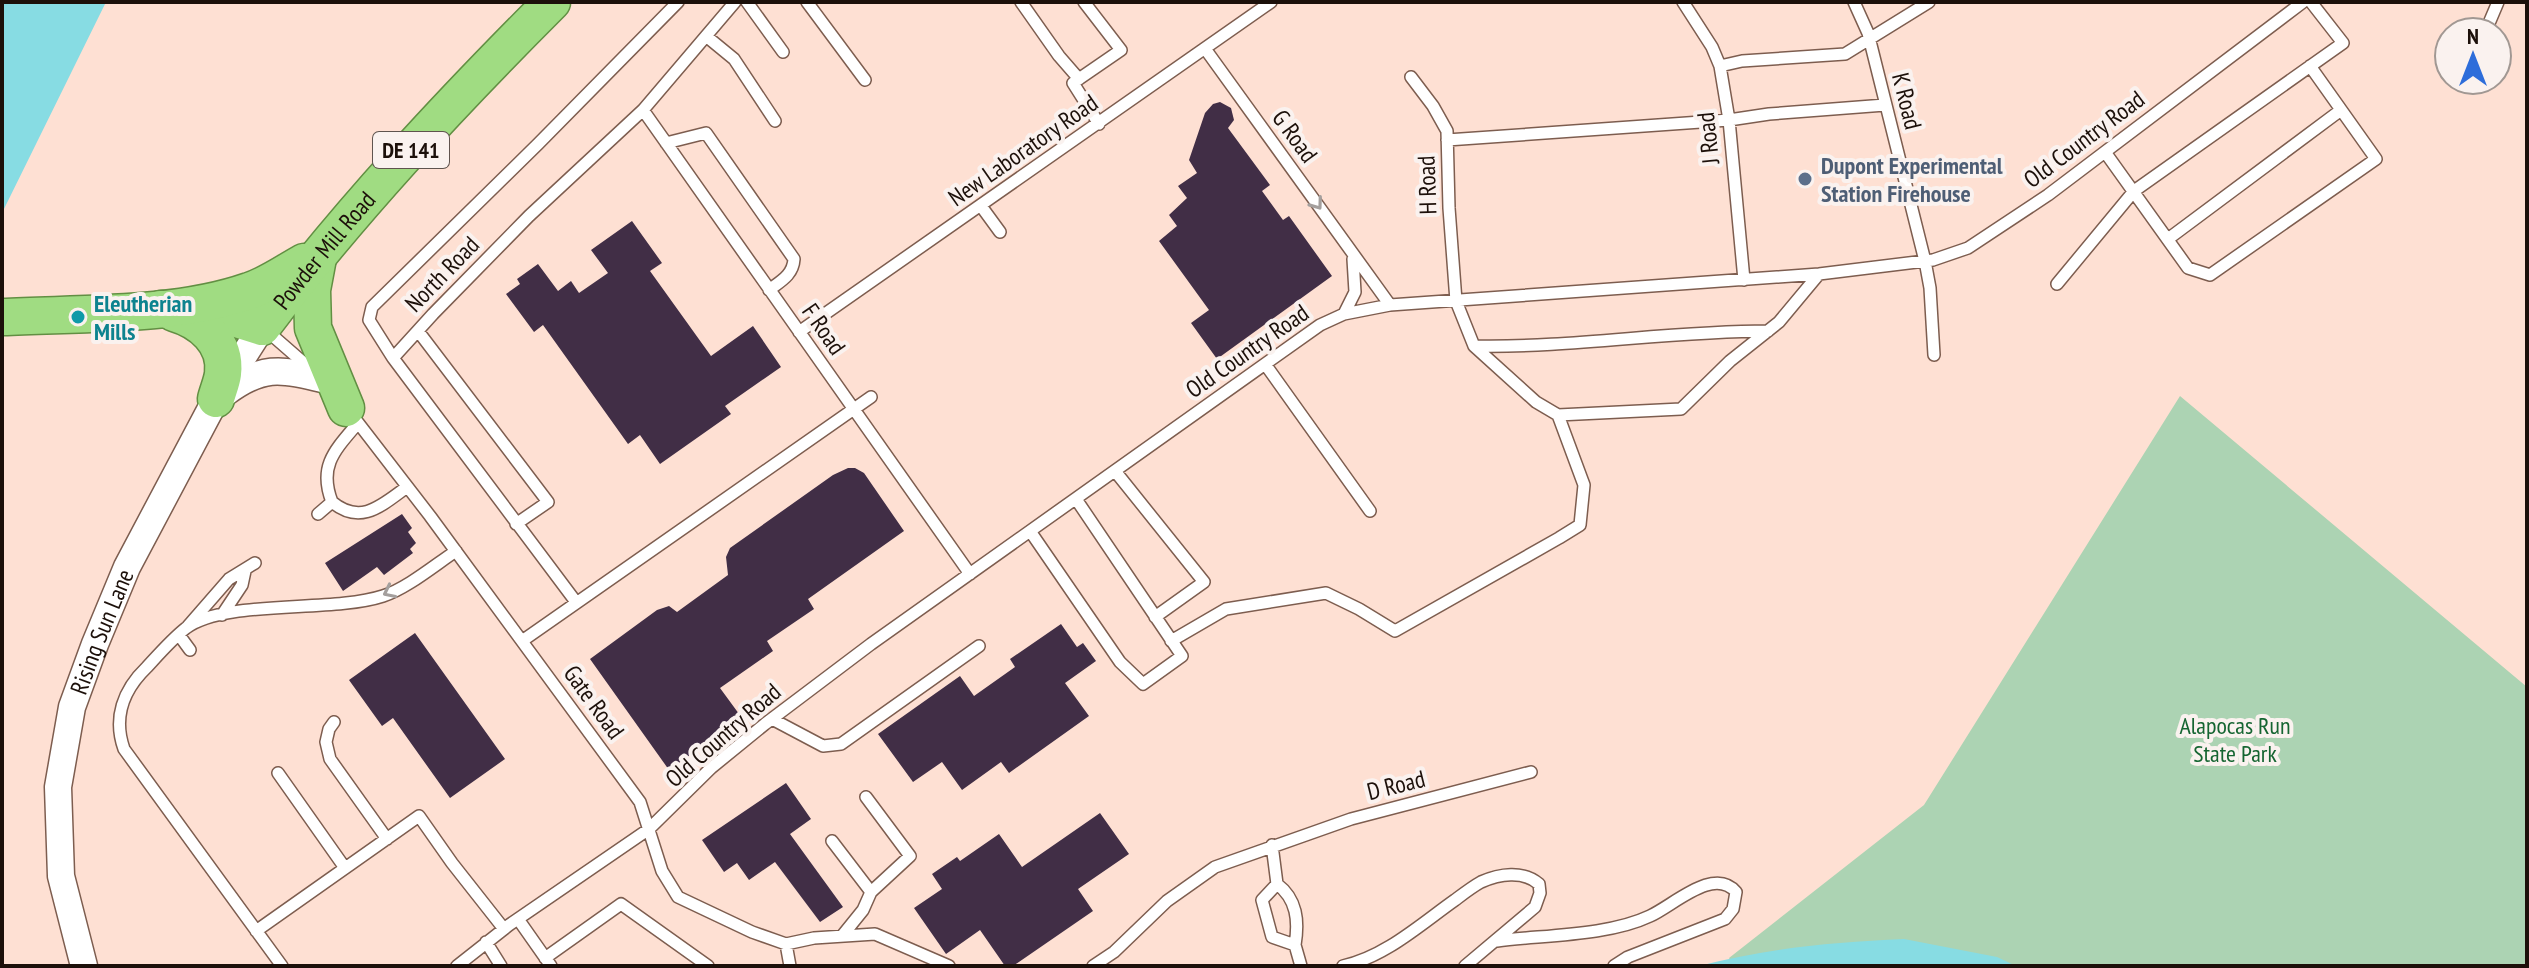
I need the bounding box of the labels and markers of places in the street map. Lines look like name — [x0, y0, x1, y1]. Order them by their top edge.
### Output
place label: Dupont Experimental Station Firehouse — [1821, 150, 2003, 209]
marker: Dupont Experimental Station Firehouse — [1796, 170, 1814, 188]
place label: Eleutherian Mills — [94, 288, 192, 347]
marker: Eleutherian Mills — [69, 308, 87, 326]

